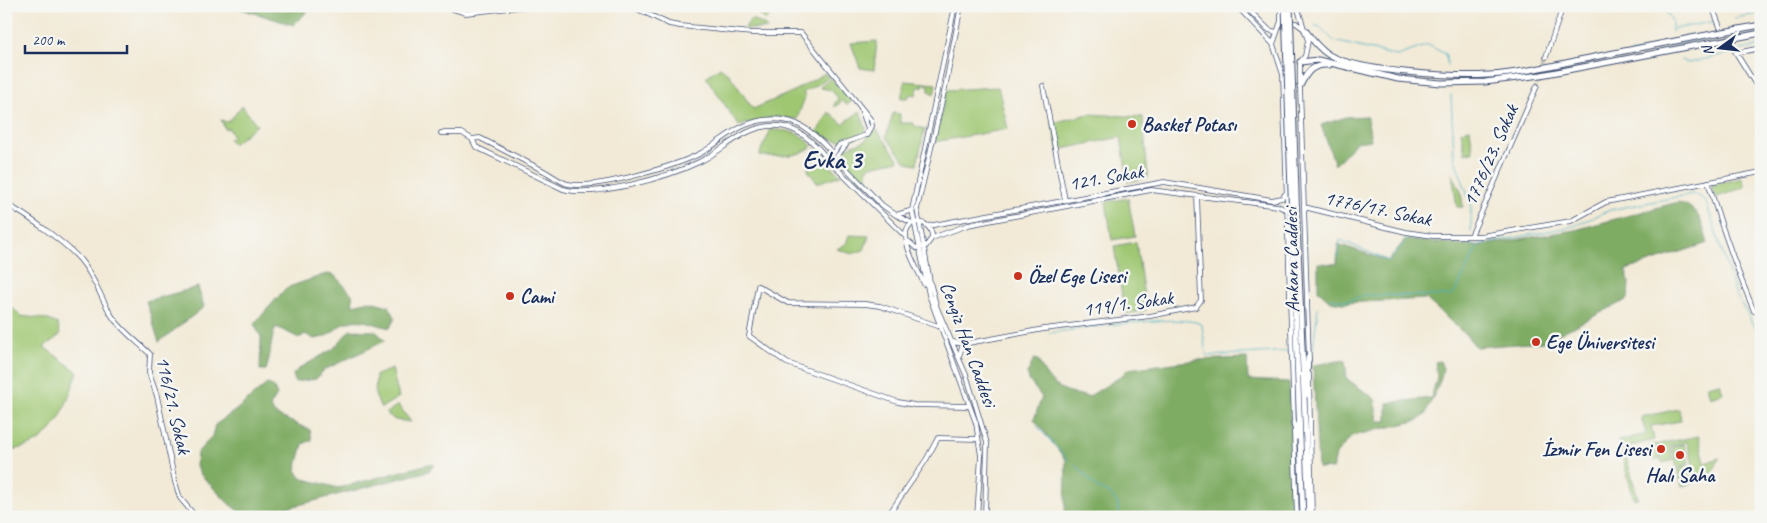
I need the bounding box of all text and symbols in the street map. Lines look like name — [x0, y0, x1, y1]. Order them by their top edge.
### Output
scale bar — [25, 22, 128, 54]
north arrow — [1694, 22, 1744, 72]
text: 200 m — [32, 31, 66, 50]
text: N — [1698, 43, 1717, 58]
street label: 1776/23. Sokak — [1457, 99, 1525, 210]
place label: Basket Potası — [1142, 112, 1238, 137]
marker: Basket Potası — [1126, 118, 1138, 130]
district label: Evka 3 — [802, 144, 864, 176]
street label: 121. Sokak — [1067, 158, 1147, 196]
street label: 1776/17. Sokak — [1322, 185, 1435, 232]
street label: Ankara Caddesi — [1278, 205, 1305, 313]
place label: Özel Ege Lisesi — [1028, 264, 1129, 289]
marker: Özel Ege Lisesi — [1012, 270, 1024, 282]
street label: Cengiz Han Caddesi — [934, 278, 1004, 412]
place label: Cami — [520, 284, 557, 309]
street label: 119/1. Sokak — [1081, 285, 1176, 322]
marker: Cami — [504, 290, 516, 302]
place label: Ege Üniversitesi — [1546, 330, 1657, 355]
marker: Ege Üniversitesi — [1530, 336, 1542, 348]
street label: 116/21. Sokak — [150, 354, 197, 458]
place label: İzmir Fen Lisesi — [1542, 437, 1654, 462]
marker: İzmir Fen Lisesi — [1655, 443, 1667, 455]
marker: Halı Saha — [1674, 449, 1686, 461]
place label: Halı Saha — [1646, 463, 1716, 488]

